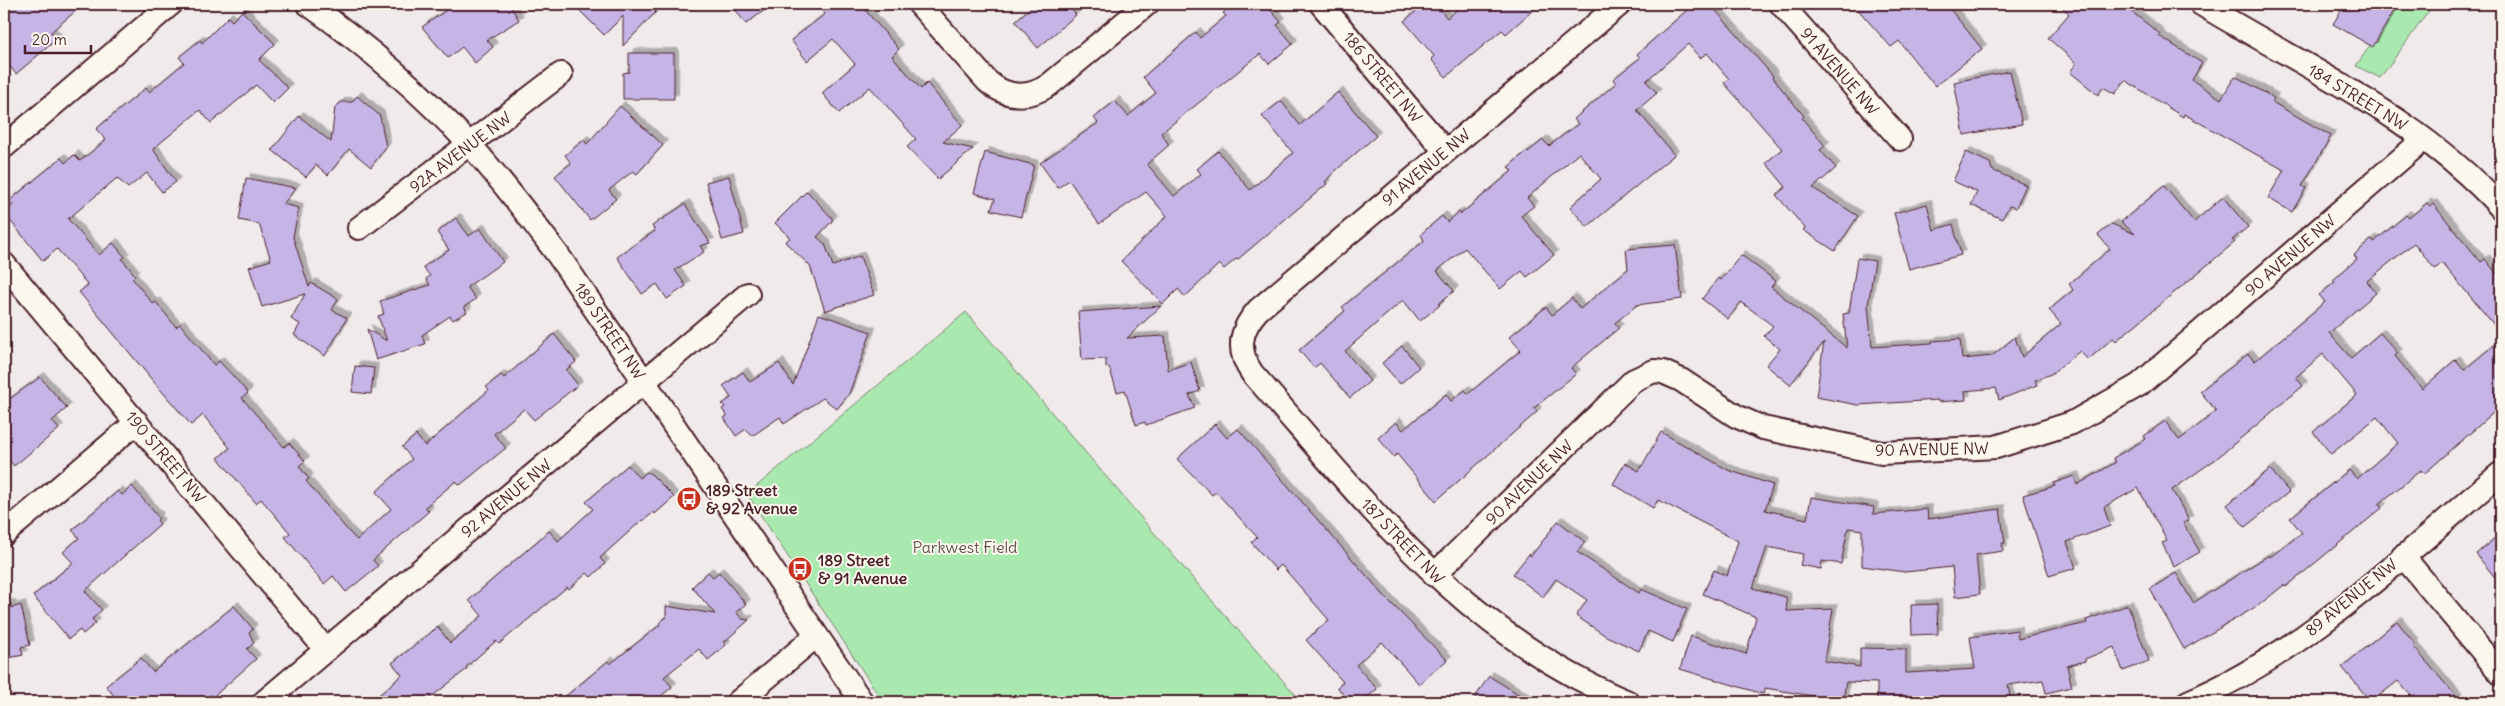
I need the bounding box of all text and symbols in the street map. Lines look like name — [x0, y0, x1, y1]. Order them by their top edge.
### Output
scale bar — [25, 22, 91, 54]
street label: 91 AVENUE NW — [1797, 23, 1884, 119]
street label: 186 STREET NW — [1339, 27, 1427, 127]
text: 20 m — [32, 30, 67, 49]
street label: 184 STREET NW — [2305, 59, 2412, 135]
street label: 92A AVENUE NW — [405, 107, 515, 197]
street label: 91 AVENUE NW — [1378, 124, 1475, 210]
street label: 90 AVENUE NW — [2241, 210, 2340, 300]
street label: 189 STREET NW — [570, 279, 650, 384]
street label: 190 STREET NW — [122, 407, 211, 507]
street label: 90 AVENUE NW — [1481, 435, 1577, 529]
street label: 90 AVENUE NW — [1875, 438, 1989, 460]
street label: 92 AVENUE NW — [457, 454, 556, 542]
place label: 189 Street & 92 Avenue — [706, 480, 798, 518]
bus stop icon: 189 Street & 92 Avenue — [676, 486, 702, 512]
street label: 187 STREET NW — [1357, 494, 1449, 588]
park label: Parkwest Field — [913, 537, 1018, 557]
place label: 189 Street & 91 Avenue — [818, 550, 907, 588]
street label: 89 AVENUE NW — [2301, 554, 2401, 640]
bus stop icon: 189 Street & 91 Avenue — [787, 556, 813, 582]

